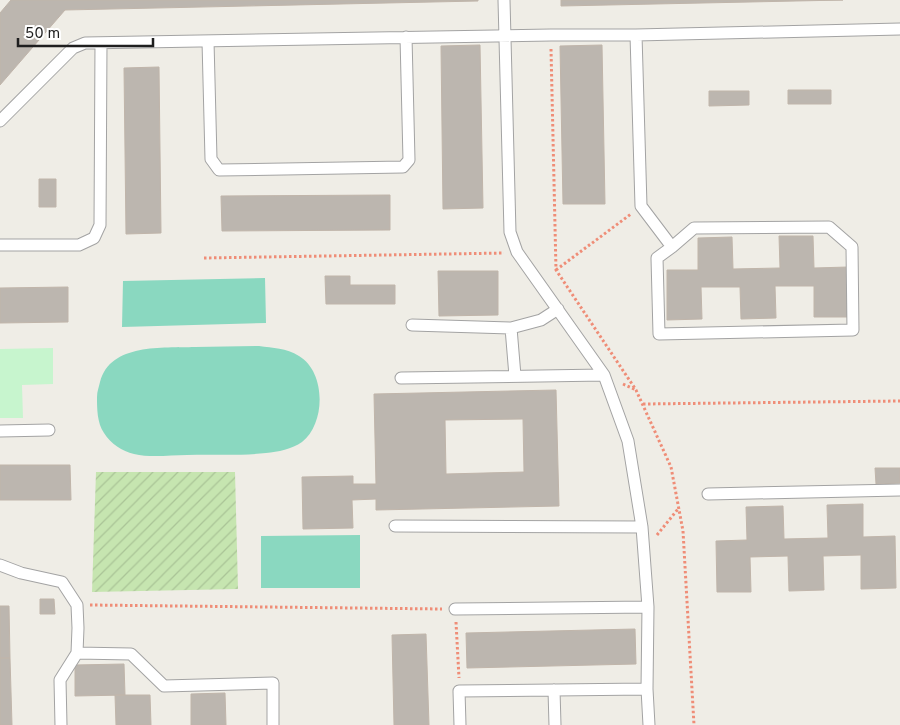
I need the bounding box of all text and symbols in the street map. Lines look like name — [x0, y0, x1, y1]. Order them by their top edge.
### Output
scale bar — [18, 15, 152, 47]
text: 50 m — [25, 25, 60, 44]

